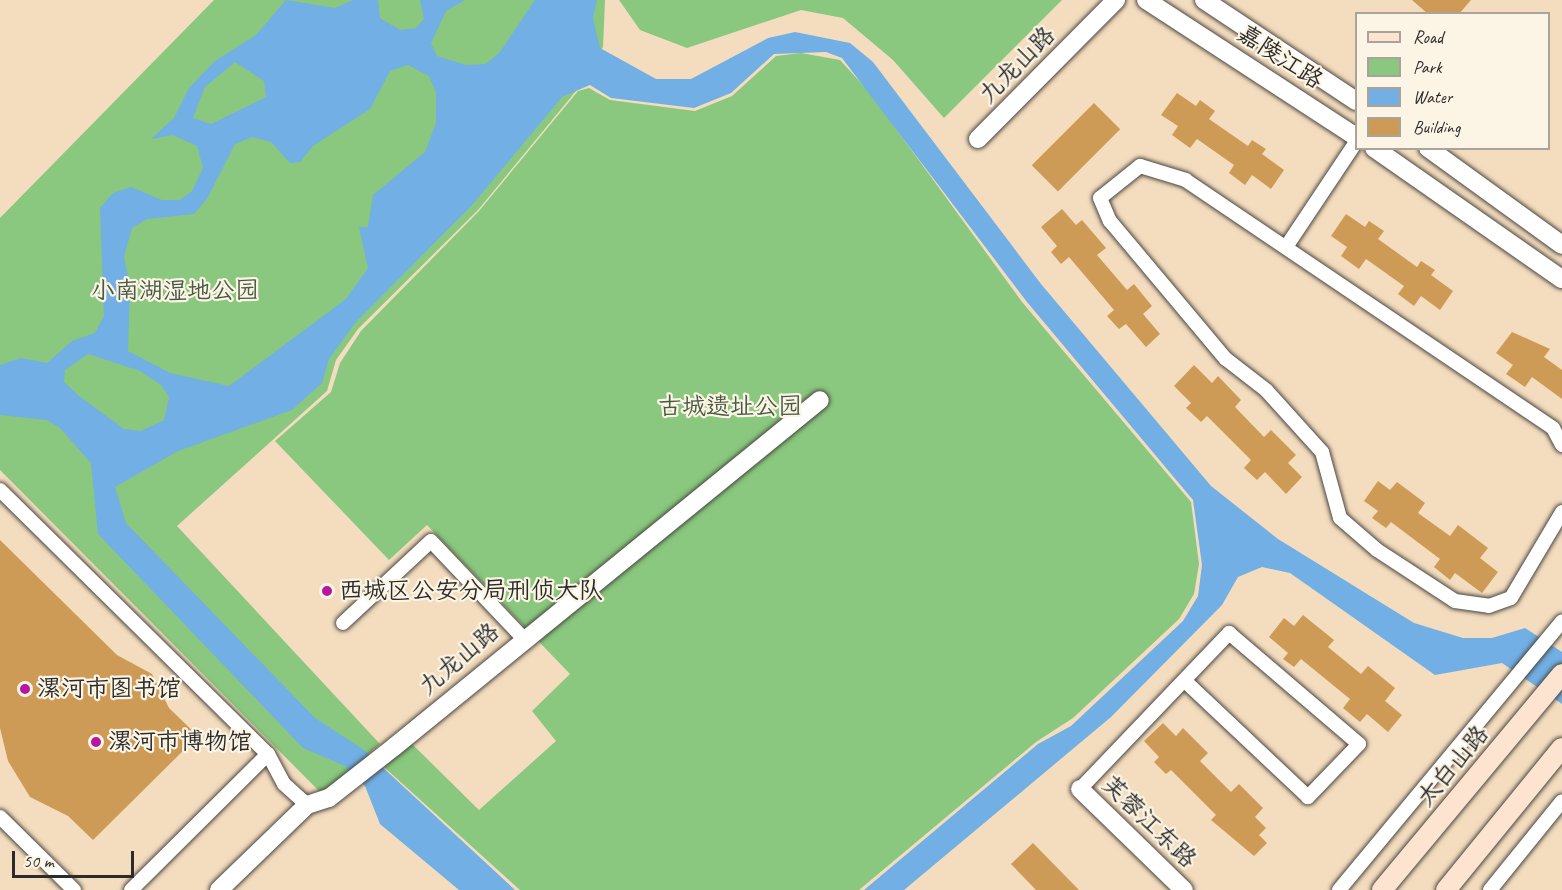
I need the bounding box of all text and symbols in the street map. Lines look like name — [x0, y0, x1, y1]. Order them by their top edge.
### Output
legend — [1355, 12, 1550, 150]
street label: 嘉陵江路 — [1232, 19, 1328, 95]
street label: 九龙山路 — [973, 21, 1061, 109]
text: Road — [1413, 26, 1443, 48]
text: Park — [1413, 56, 1442, 78]
text: Water — [1413, 86, 1452, 108]
text: Building — [1413, 116, 1460, 138]
park label: 小南湖湿地公园 — [91, 277, 259, 305]
park label: 古城遗址公园 — [658, 393, 802, 421]
place label: 西城区公安分局刑侦大队 — [339, 577, 603, 605]
marker: 西城区公安分局刑侦大队 — [320, 584, 334, 598]
street label: 九龙山路 — [413, 617, 505, 701]
place label: 漯河市图书馆 — [37, 675, 181, 703]
marker: 漯河市图书馆 — [18, 682, 32, 696]
street label: 太白山路 — [1411, 720, 1495, 812]
place label: 漯河市博物馆 — [108, 728, 252, 756]
marker: 漯河市博物馆 — [89, 735, 103, 749]
street label: 芙蓉江东路 — [1096, 770, 1202, 874]
scale bar — [15, 839, 136, 877]
text: 50 m — [23, 850, 54, 872]

